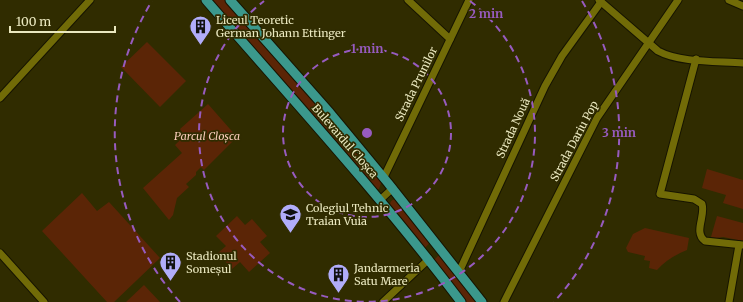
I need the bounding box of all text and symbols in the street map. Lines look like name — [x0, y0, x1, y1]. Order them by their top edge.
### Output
text: 2 min — [469, 6, 503, 21]
scale bar — [10, 8, 115, 34]
building icon: Liceul Teoretic German Johann Ettinger — [187, 13, 213, 46]
place label: Liceul Teoretic German Johann Ettinger — [216, 13, 346, 40]
text: 100 m — [16, 14, 51, 29]
text: 1 min — [351, 41, 383, 56]
street label: Strada Prunilor — [392, 44, 440, 124]
street label: Strada Nouă — [493, 96, 533, 160]
street label: Strada Dariu Pop — [547, 98, 601, 184]
street label: Bulevardul Cloșca — [309, 101, 381, 181]
text: 3 min — [602, 125, 636, 140]
centre of rings — [360, 126, 374, 140]
park label: Parcul Cloșca — [174, 129, 240, 143]
school or university icon: Colegiul Tehnic Traian Vuia — [278, 201, 304, 234]
place label: Colegiul Tehnic Traian Vuia — [306, 201, 389, 228]
building icon: Stadionul Someșul — [157, 249, 183, 282]
place label: Stadionul Someșul — [186, 249, 237, 276]
building icon: Jandarmeria Satu Mare — [325, 261, 351, 294]
place label: Jandarmeria Satu Mare — [353, 261, 420, 288]

